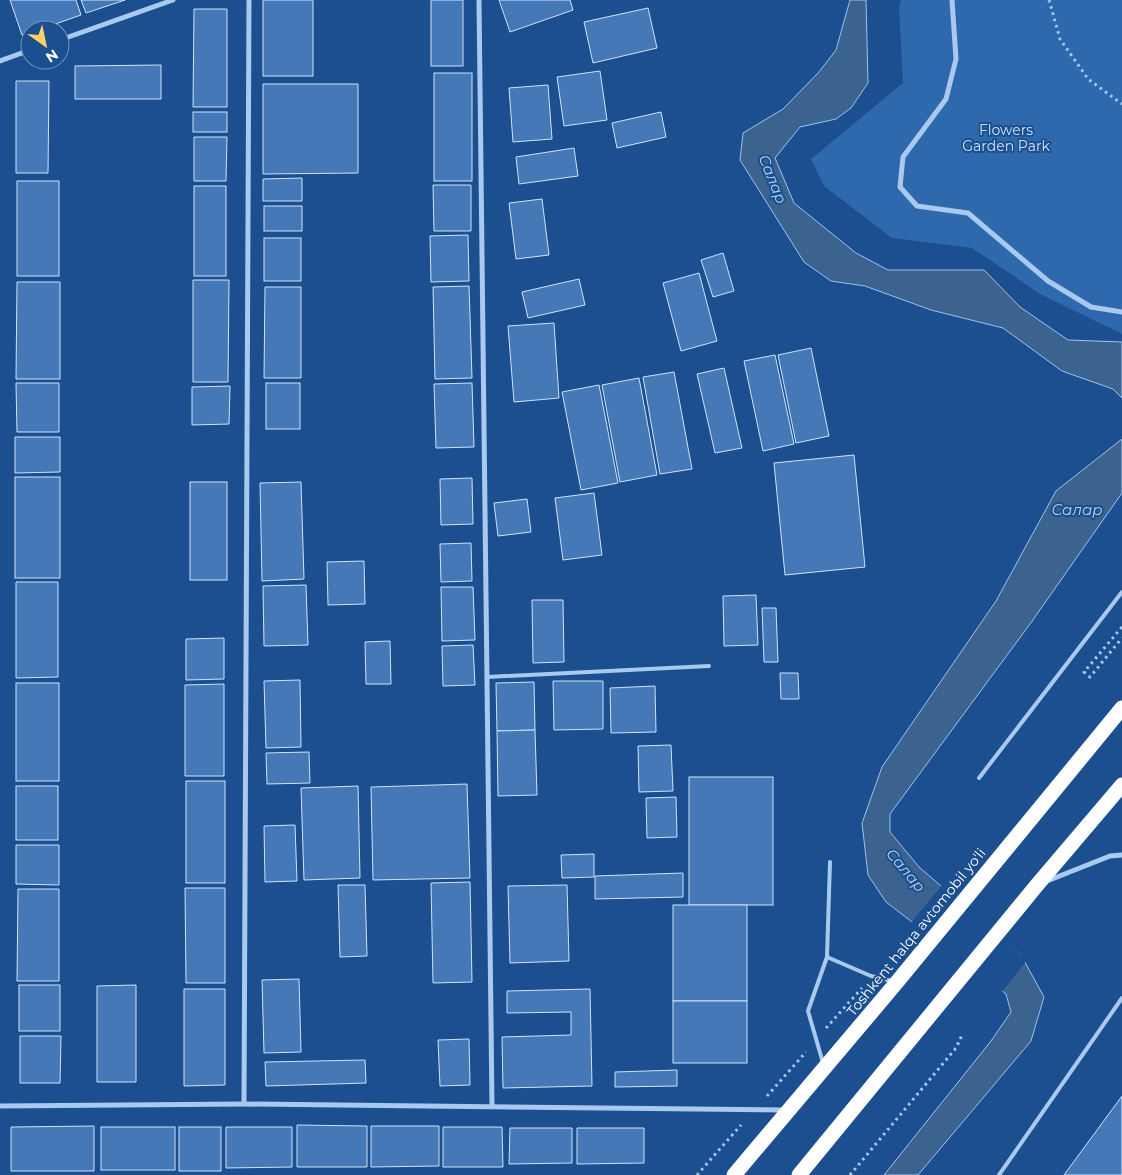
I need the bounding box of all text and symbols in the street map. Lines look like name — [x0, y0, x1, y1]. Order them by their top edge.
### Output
north arrow — [20, 20, 70, 70]
text: N — [42, 45, 62, 67]
park label: Flowers Garden Park — [962, 121, 1050, 155]
water label: Салар — [755, 152, 791, 206]
water label: Салар — [1051, 500, 1103, 519]
street label: Toshkent halqa avtomobil yo'li — [843, 844, 989, 1020]
water label: Салар — [882, 844, 930, 896]

